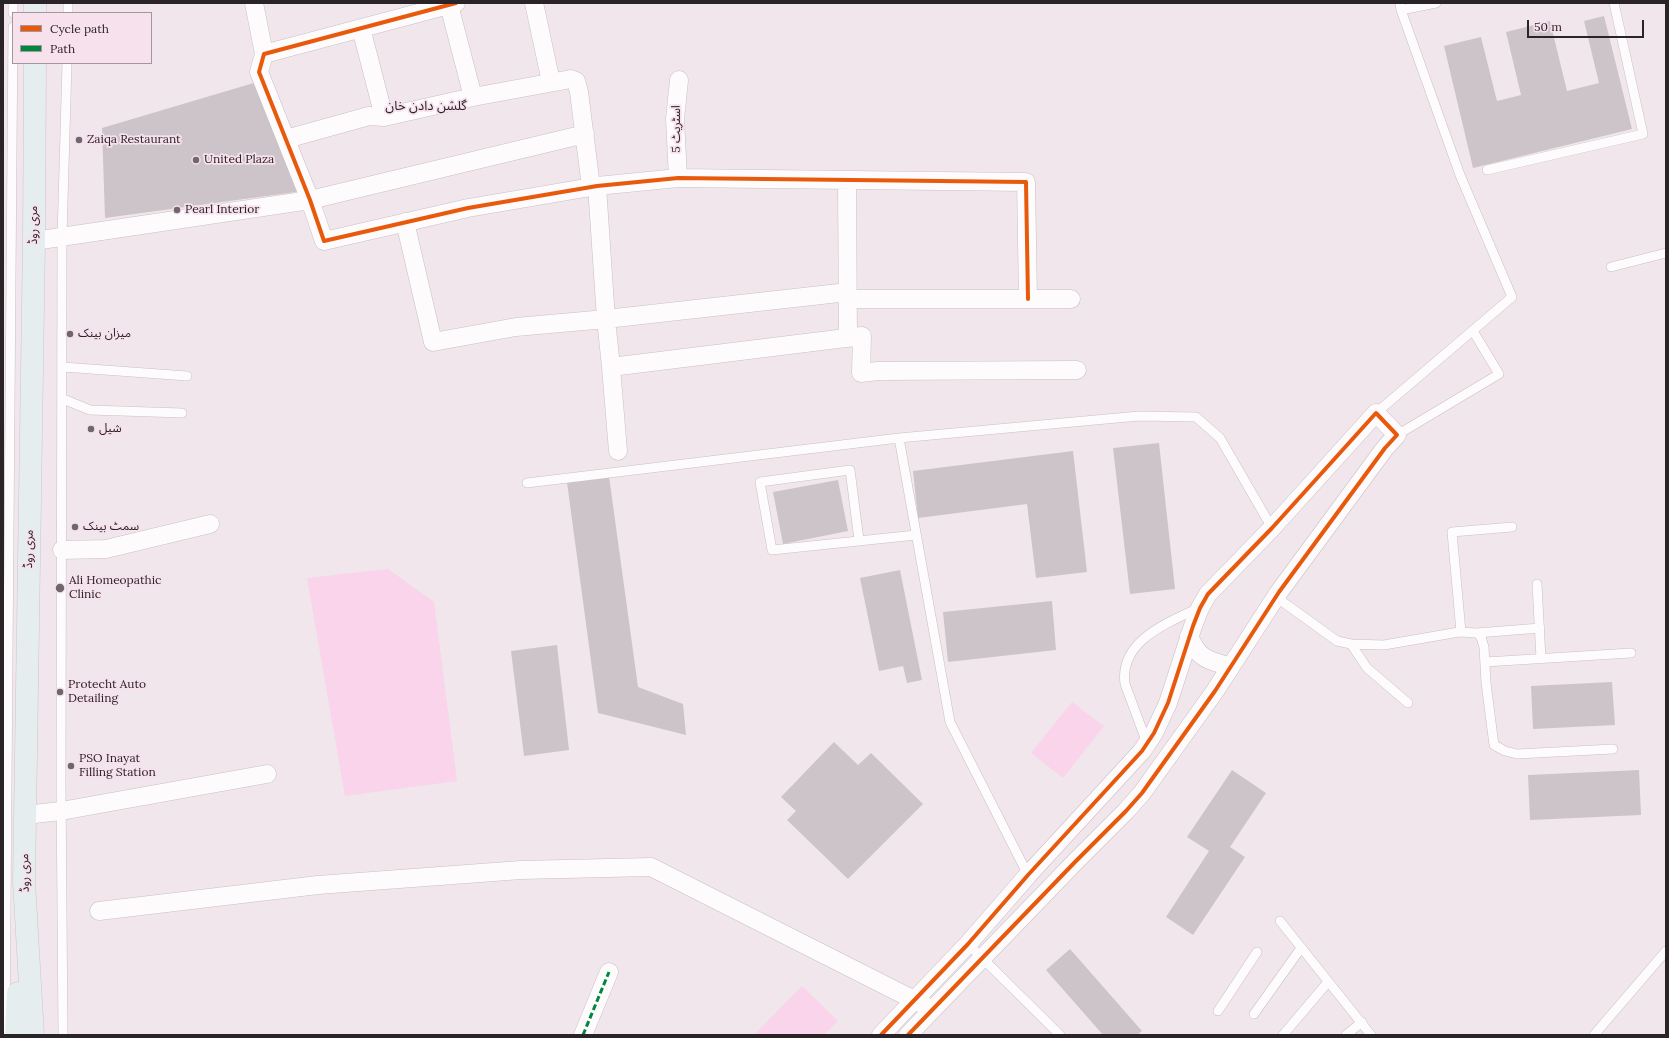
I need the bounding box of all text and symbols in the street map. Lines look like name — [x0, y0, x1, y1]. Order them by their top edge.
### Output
legend — [12, 12, 152, 64]
scale bar — [1529, 12, 1646, 38]
text: 50 m — [1534, 19, 1562, 34]
text: Cycle path — [50, 21, 109, 36]
text: Path — [50, 41, 75, 56]
district label: گلشن دادن خان — [385, 98, 467, 114]
street label: اسٹریٹ 5 — [670, 105, 684, 153]
place label: Zaiqa Restaurant — [87, 133, 181, 147]
marker: Zaiqa Restaurant — [74, 135, 84, 145]
place label: United Plaza — [204, 153, 274, 167]
marker: United Plaza — [191, 155, 201, 165]
place label: Pearl Interior — [185, 203, 259, 217]
marker: Pearl Interior — [172, 205, 182, 215]
street label: مری روڈ — [27, 206, 41, 244]
place label: میزان بینک — [78, 327, 131, 341]
marker: میزان بینک — [65, 329, 75, 339]
place label: شیل — [99, 422, 122, 436]
marker: شیل — [86, 424, 96, 434]
place label: سمٹ بینک — [83, 520, 139, 534]
marker: سمٹ بینک — [70, 522, 80, 532]
street label: مری روڈ — [21, 529, 37, 569]
place label: Ali Homeopathic Clinic — [69, 574, 161, 602]
marker: Ali Homeopathic Clinic — [54, 582, 66, 594]
place label: Protecht Auto Detailing — [68, 678, 146, 706]
marker: Protecht Auto Detailing — [55, 687, 65, 697]
place label: PSO Inayat Filling Station — [79, 752, 156, 780]
marker: PSO Inayat Filling Station — [66, 761, 76, 771]
street label: مری روڈ — [17, 853, 33, 893]

